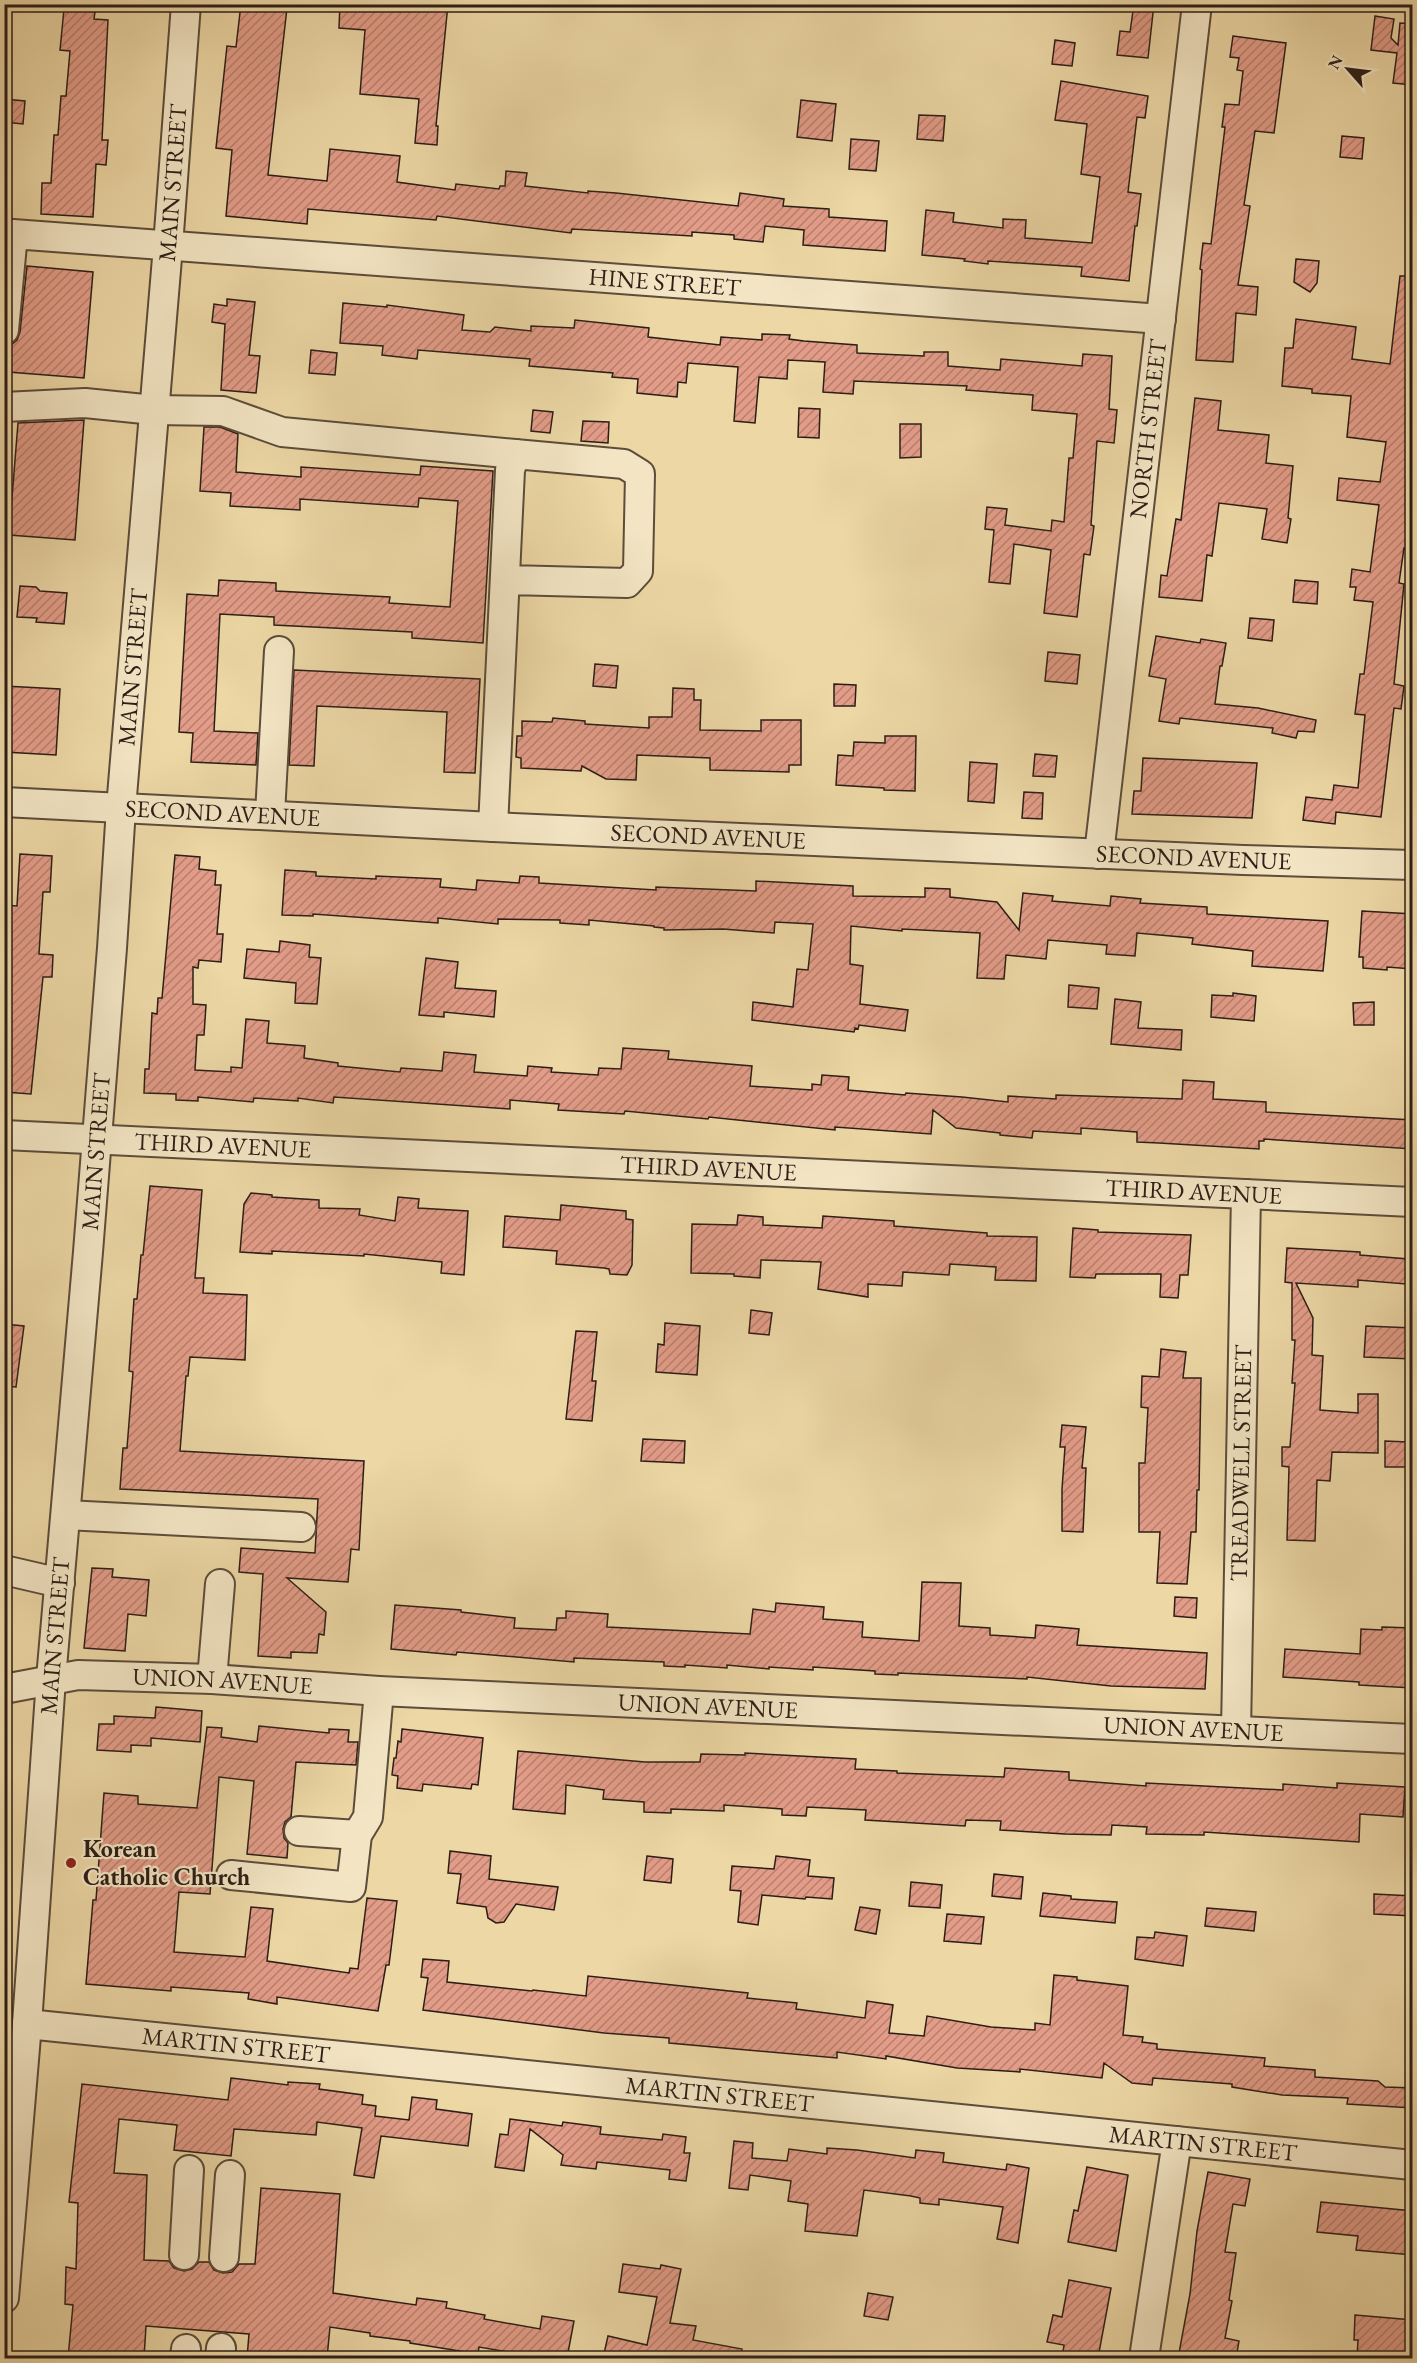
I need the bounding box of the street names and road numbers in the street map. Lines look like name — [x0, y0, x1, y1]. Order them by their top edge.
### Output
street label: MAIN STREET — [151, 102, 194, 263]
street label: HINE STREET — [588, 261, 743, 303]
street label: NORTH STREET — [1122, 337, 1173, 520]
street label: MAIN STREET — [110, 586, 154, 747]
street label: SECOND AVENUE — [124, 792, 321, 833]
street label: SECOND AVENUE — [610, 816, 806, 856]
street label: SECOND AVENUE — [1096, 838, 1292, 876]
street label: MAIN STREET — [74, 1071, 117, 1232]
street label: THIRD AVENUE — [134, 1125, 312, 1165]
street label: THIRD AVENUE — [619, 1148, 797, 1188]
street label: THIRD AVENUE — [1105, 1171, 1283, 1211]
street label: TREADWELL STREET — [1223, 1344, 1258, 1582]
street label: MAIN STREET — [33, 1555, 77, 1716]
street label: UNION AVENUE — [132, 1661, 314, 1701]
street label: UNION AVENUE — [617, 1686, 799, 1725]
street label: UNION AVENUE — [1103, 1709, 1284, 1748]
street label: MARTIN STREET — [141, 2020, 332, 2070]
street label: MARTIN STREET — [624, 2069, 816, 2119]
street label: MARTIN STREET — [1108, 2118, 1299, 2168]

